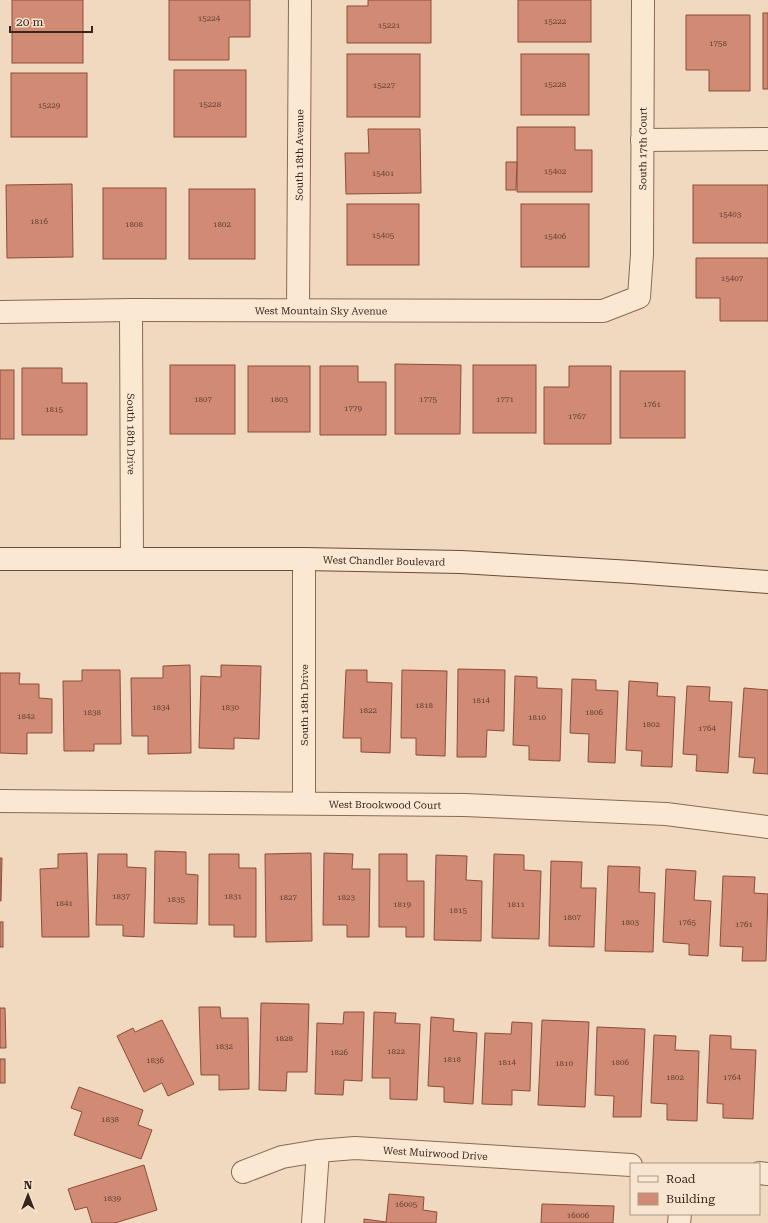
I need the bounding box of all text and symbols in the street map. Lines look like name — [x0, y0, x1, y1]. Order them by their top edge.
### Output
scale bar — [10, 8, 92, 34]
house number: 15224 — [198, 14, 221, 23]
text: 20 m — [16, 15, 43, 29]
house number: 15222 — [544, 17, 567, 26]
house number: 15221 — [378, 21, 401, 30]
house number: 1758 — [709, 39, 727, 48]
house number: 15228 — [544, 80, 567, 89]
house number: 15227 — [373, 81, 396, 90]
house number: 15228 — [199, 100, 222, 109]
house number: 15229 — [38, 101, 61, 110]
street label: South 17th Court — [637, 107, 648, 190]
street label: South 18th Avenue — [293, 109, 305, 201]
house number: 15402 — [544, 167, 567, 176]
house number: 15401 — [372, 169, 395, 178]
house number: 15403 — [719, 210, 742, 219]
house number: 1816 — [30, 217, 48, 226]
house number: 1808 — [125, 220, 143, 229]
house number: 1802 — [213, 220, 231, 229]
house number: 15405 — [372, 231, 395, 240]
house number: 15406 — [544, 232, 567, 241]
house number: 15407 — [721, 274, 744, 283]
street label: West Mountain Sky Avenue — [255, 305, 388, 316]
street label: South 18th Drive — [126, 393, 137, 475]
house number: 1807 — [194, 395, 212, 404]
house number: 1803 — [270, 395, 288, 404]
house number: 1775 — [419, 395, 437, 404]
house number: 1771 — [496, 395, 514, 404]
house number: 1761 — [643, 400, 661, 409]
house number: 1779 — [344, 404, 362, 413]
house number: 1815 — [45, 405, 63, 414]
house number: 1767 — [568, 412, 586, 421]
street label: West Chandler Boulevard — [323, 554, 446, 567]
street label: South 18th Drive — [299, 664, 310, 746]
house number: 1814 — [472, 696, 490, 705]
house number: 1818 — [415, 701, 433, 710]
house number: 1834 — [152, 703, 170, 712]
house number: 1830 — [221, 703, 239, 712]
house number: 1822 — [359, 706, 377, 715]
house number: 1838 — [83, 708, 101, 717]
house number: 1806 — [585, 708, 603, 717]
house number: 1842 — [17, 712, 35, 721]
house number: 1810 — [528, 713, 546, 722]
house number: 1802 — [642, 720, 660, 729]
house number: 1764 — [698, 724, 716, 733]
street label: West Brookwood Court — [329, 798, 442, 810]
house number: 1837 — [112, 892, 130, 901]
house number: 1831 — [224, 892, 242, 901]
house number: 1827 — [279, 893, 297, 902]
house number: 1823 — [337, 893, 355, 902]
house number: 1835 — [167, 895, 185, 904]
house number: 1841 — [55, 899, 73, 908]
house number: 1819 — [393, 900, 411, 909]
house number: 1811 — [507, 900, 525, 909]
house number: 1815 — [449, 906, 467, 915]
house number: 1807 — [563, 913, 581, 922]
house number: 1803 — [621, 918, 639, 927]
house number: 1765 — [678, 918, 696, 927]
house number: 1761 — [735, 920, 753, 929]
house number: 1828 — [275, 1034, 293, 1043]
house number: 1832 — [215, 1042, 233, 1051]
house number: 1822 — [387, 1047, 405, 1056]
house number: 1826 — [330, 1048, 348, 1057]
house number: 1818 — [443, 1055, 461, 1064]
house number: 1836 — [146, 1056, 164, 1065]
house number: 1814 — [498, 1058, 516, 1067]
house number: 1806 — [611, 1058, 629, 1067]
house number: 1810 — [555, 1059, 573, 1068]
house number: 1802 — [666, 1073, 684, 1082]
house number: 1764 — [723, 1073, 741, 1082]
house number: 1838 — [101, 1115, 119, 1124]
street label: West Muirwood Drive — [383, 1144, 489, 1162]
legend — [630, 1163, 760, 1215]
text: Road — [666, 1172, 696, 1186]
north arrow — [8, 1175, 48, 1215]
text: N — [24, 1179, 33, 1192]
text: Building — [666, 1192, 715, 1206]
house number: 1839 — [103, 1194, 121, 1203]
house number: 16005 — [395, 1200, 418, 1209]
house number: 16006 — [567, 1211, 590, 1220]

